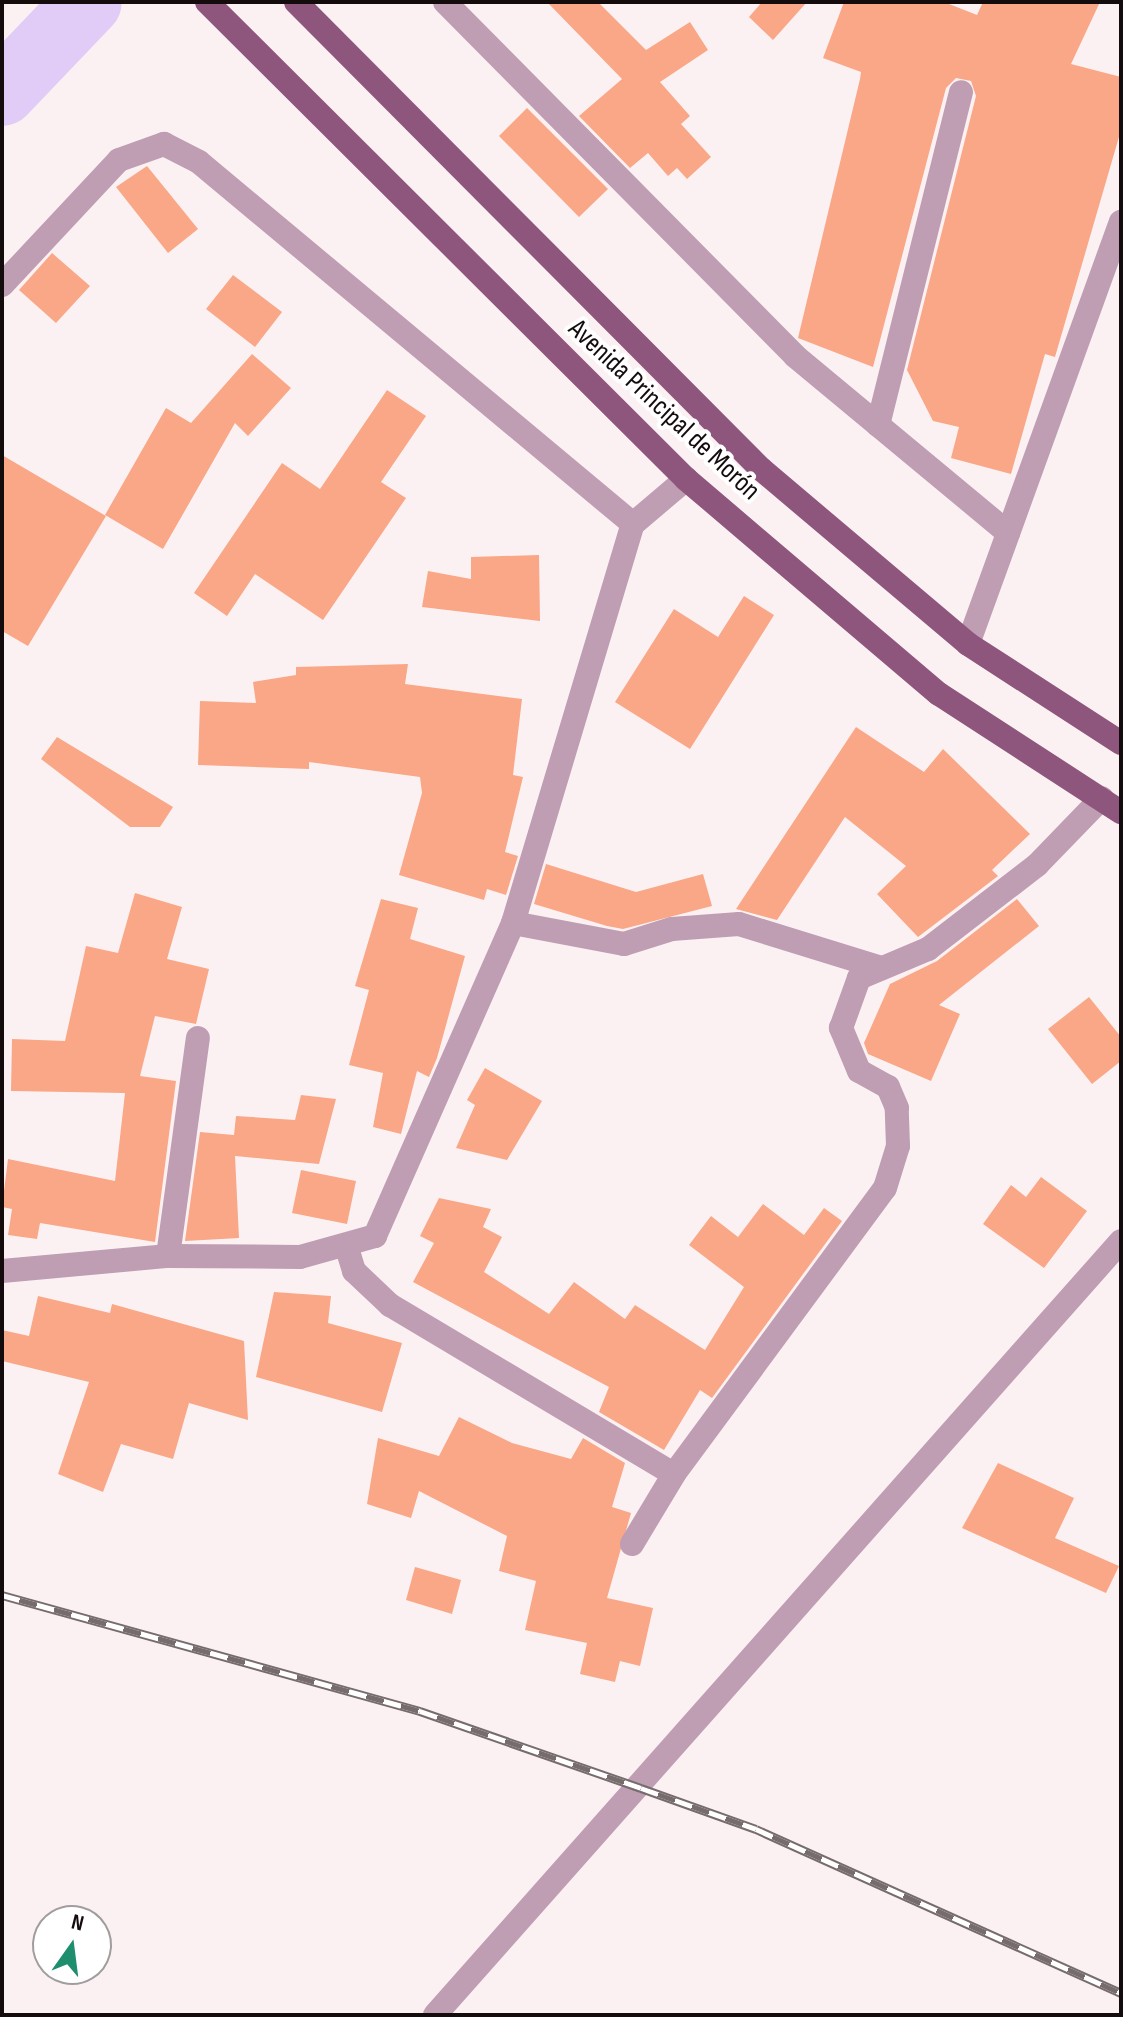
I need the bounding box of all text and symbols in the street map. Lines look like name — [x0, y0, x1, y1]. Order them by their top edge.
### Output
street label: Avenida Principal de Morón — [561, 312, 767, 508]
north arrow — [32, 1905, 112, 1985]
text: N — [68, 1909, 86, 1938]

